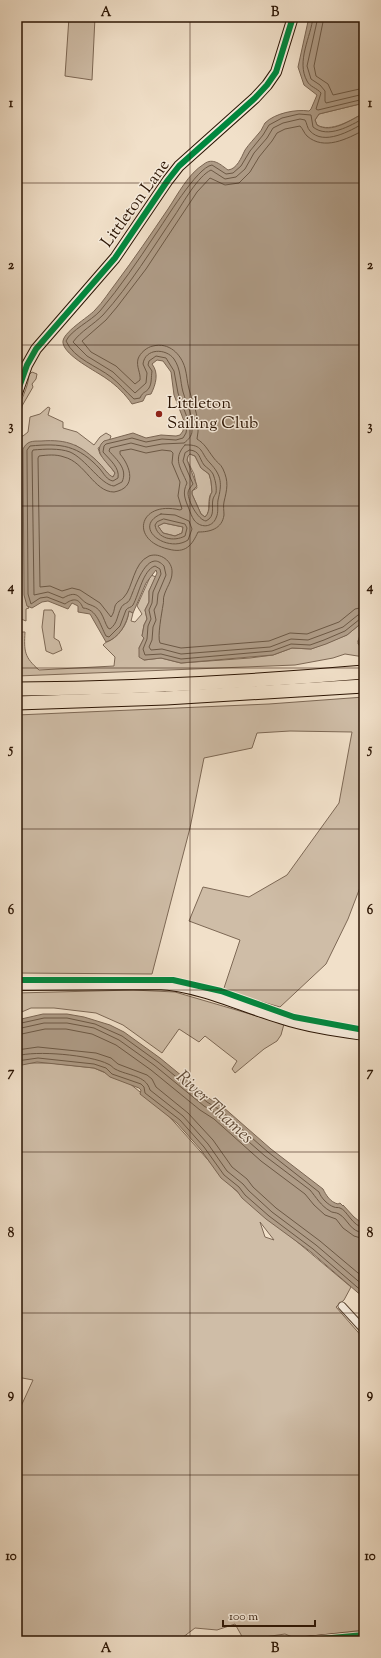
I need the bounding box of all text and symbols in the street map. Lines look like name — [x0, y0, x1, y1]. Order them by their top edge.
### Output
text: A — [101, 4, 112, 22]
text: B — [271, 4, 280, 22]
text: 1 — [9, 95, 14, 113]
text: 1 — [368, 95, 373, 113]
street label: Littleton Lane — [96, 155, 176, 253]
text: 2 — [8, 257, 15, 275]
text: 2 — [367, 257, 374, 275]
place label: Littleton Sailing Club — [167, 392, 258, 436]
marker: Littleton Sailing Club — [154, 409, 164, 419]
text: 3 — [8, 418, 14, 436]
text: 3 — [367, 418, 373, 436]
text: 4 — [7, 579, 15, 597]
text: 4 — [366, 579, 374, 597]
text: 5 — [8, 741, 14, 759]
text: 5 — [367, 741, 373, 759]
text: 6 — [8, 902, 15, 920]
text: 6 — [367, 902, 374, 920]
text: 7 — [8, 1064, 15, 1082]
text: 7 — [367, 1064, 374, 1082]
water label: River Thames — [169, 1065, 259, 1151]
text: 8 — [8, 1225, 15, 1243]
text: 8 — [367, 1225, 374, 1243]
text: 9 — [8, 1386, 15, 1404]
text: 9 — [367, 1386, 374, 1404]
text: 10 — [5, 1548, 17, 1566]
text: 10 — [364, 1548, 376, 1566]
scale bar — [223, 1602, 315, 1628]
text: 100 m — [229, 1608, 258, 1626]
text: A — [101, 1640, 112, 1658]
text: B — [271, 1640, 280, 1658]

